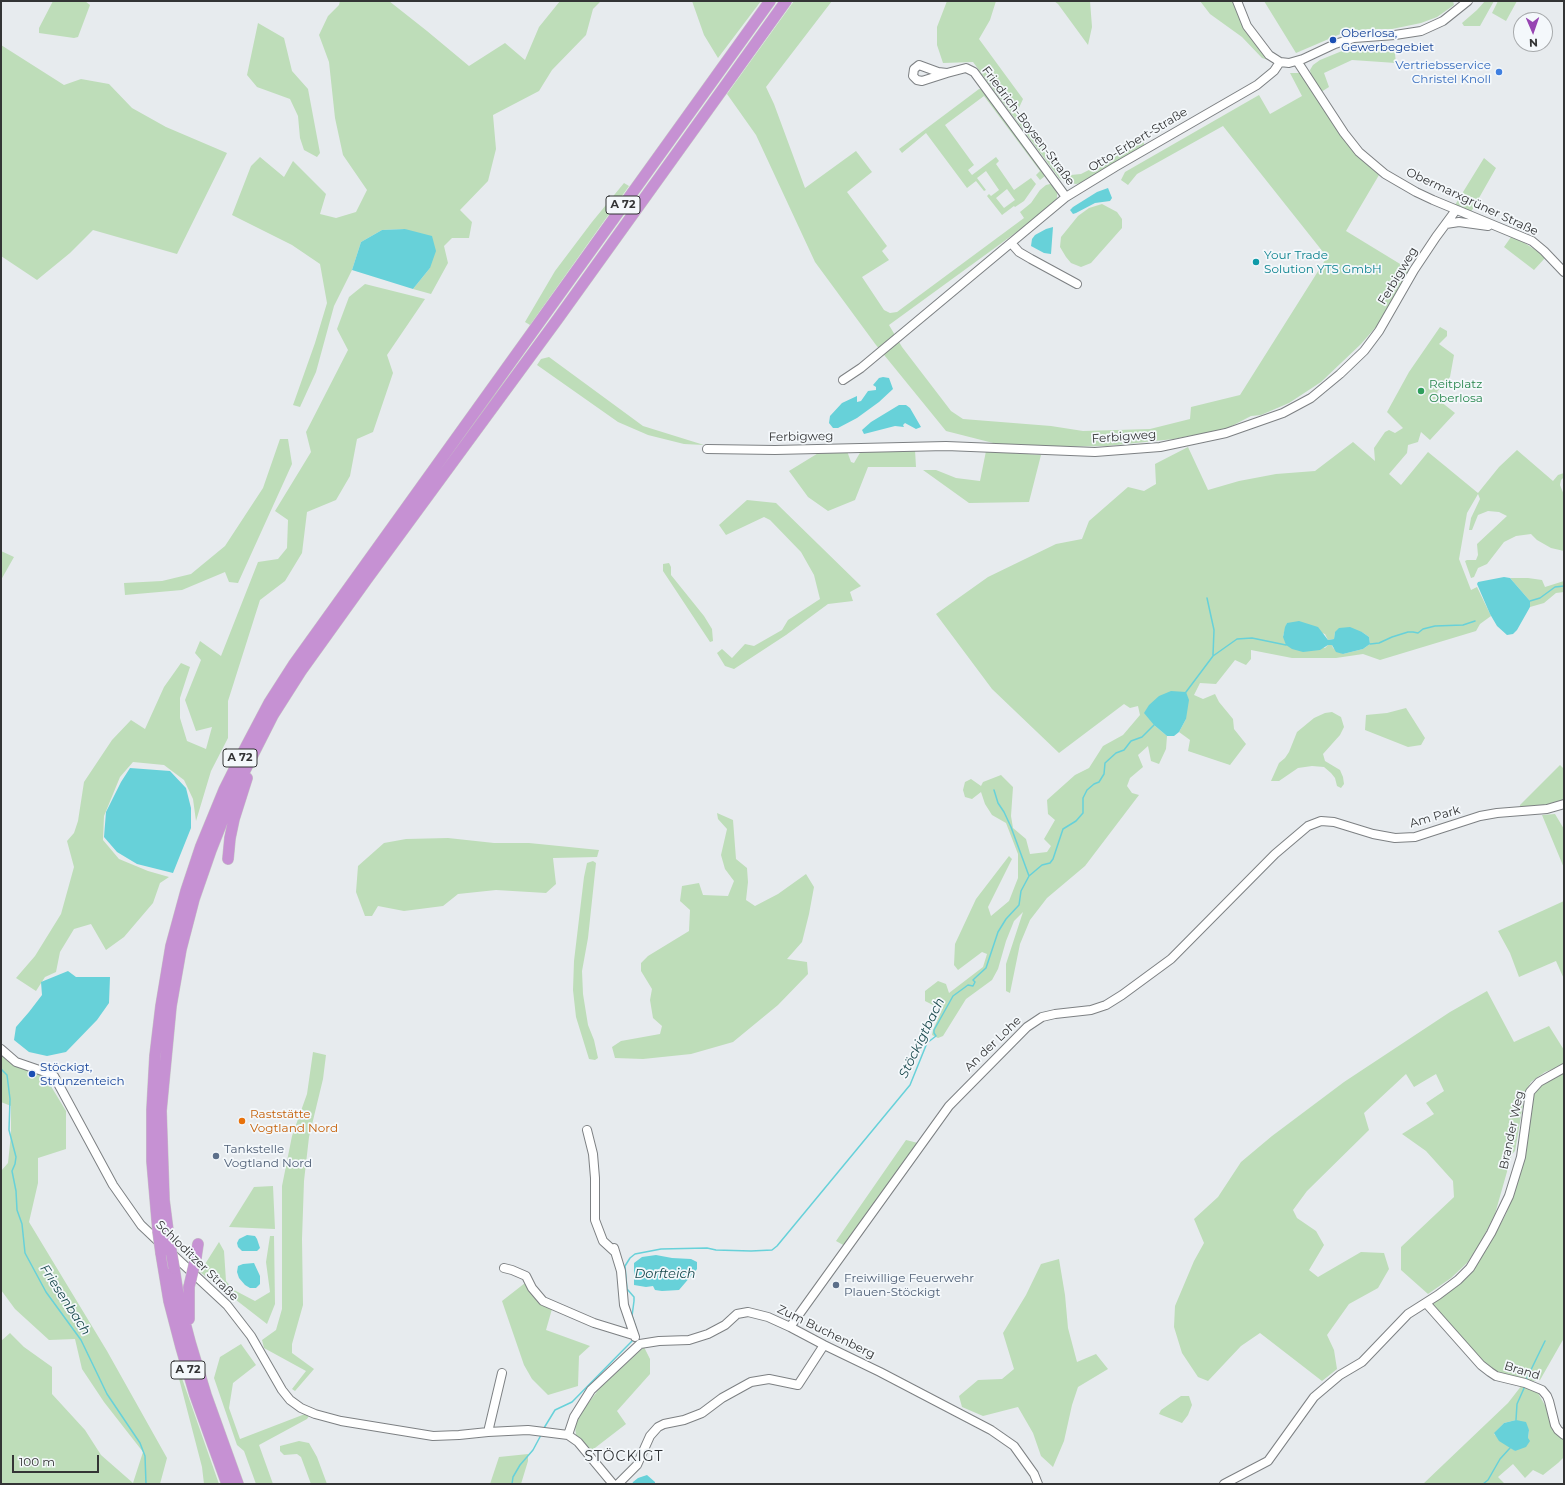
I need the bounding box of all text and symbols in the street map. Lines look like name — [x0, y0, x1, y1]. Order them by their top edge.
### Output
north arrow — [1513, 12, 1553, 52]
place label: Oberlosa, Gewerbegebiet — [1341, 26, 1434, 54]
marker: Oberlosa, Gewerbegebiet — [1328, 35, 1338, 45]
text: N — [1529, 36, 1538, 50]
place label: Vertriebsservice Christel Knoll — [1395, 58, 1491, 86]
street label: Friedrich-Boysen-Straße — [978, 64, 1078, 188]
marker: Vertriebsservice Christel Knoll — [1494, 67, 1504, 77]
street label: Otto-Erbert-Straße — [1086, 105, 1190, 175]
street label: Obermarxgrüner Straße — [1404, 165, 1540, 239]
road number: A 72 — [606, 196, 640, 214]
street label: Ferbigweg — [1375, 245, 1421, 307]
place label: Your Trade Solution YTS GmbH — [1264, 248, 1382, 276]
marker: Your Trade Solution YTS GmbH — [1251, 257, 1261, 267]
place label: Reitplatz Oberlosa — [1429, 377, 1483, 405]
marker: Reitplatz Oberlosa — [1416, 386, 1426, 396]
street label: Ferbigweg — [1091, 428, 1157, 446]
street label: Ferbigweg — [768, 429, 834, 445]
road number: A 72 — [223, 749, 257, 767]
street label: Am Park — [1408, 803, 1462, 831]
water label: Stöckigtbach — [896, 995, 948, 1081]
street label: An der Lohe — [962, 1013, 1024, 1075]
place label: Stöckigt, Strunzenteich — [40, 1060, 125, 1088]
marker: Stöckigt, Strunzenteich — [27, 1069, 37, 1079]
street label: Brander Weg — [1497, 1089, 1527, 1171]
place label: Raststätte Vogtland Nord — [250, 1107, 338, 1135]
marker: Raststätte Vogtland Nord — [237, 1116, 247, 1126]
place label: Tankstelle Vogtland Nord — [224, 1142, 312, 1170]
marker: Tankstelle Vogtland Nord — [211, 1151, 221, 1161]
street label: Schloditzer Straße — [153, 1218, 241, 1304]
water label: Friesenbach — [36, 1262, 94, 1338]
water label: Dorfteich — [635, 1266, 695, 1282]
place label: Freiwillige Feuerwehr Plauen-Stöckigt — [844, 1271, 974, 1299]
marker: Freiwillige Feuerwehr Plauen-Stöckigt — [831, 1280, 841, 1290]
street label: Zum Buchenberg — [775, 1302, 877, 1362]
street label: Brand — [1502, 1359, 1542, 1383]
road number: A 72 — [171, 1361, 205, 1379]
scale bar — [14, 1447, 101, 1473]
district label: STÖCKIGT — [584, 1449, 664, 1465]
text: 100 m — [19, 1454, 55, 1469]

